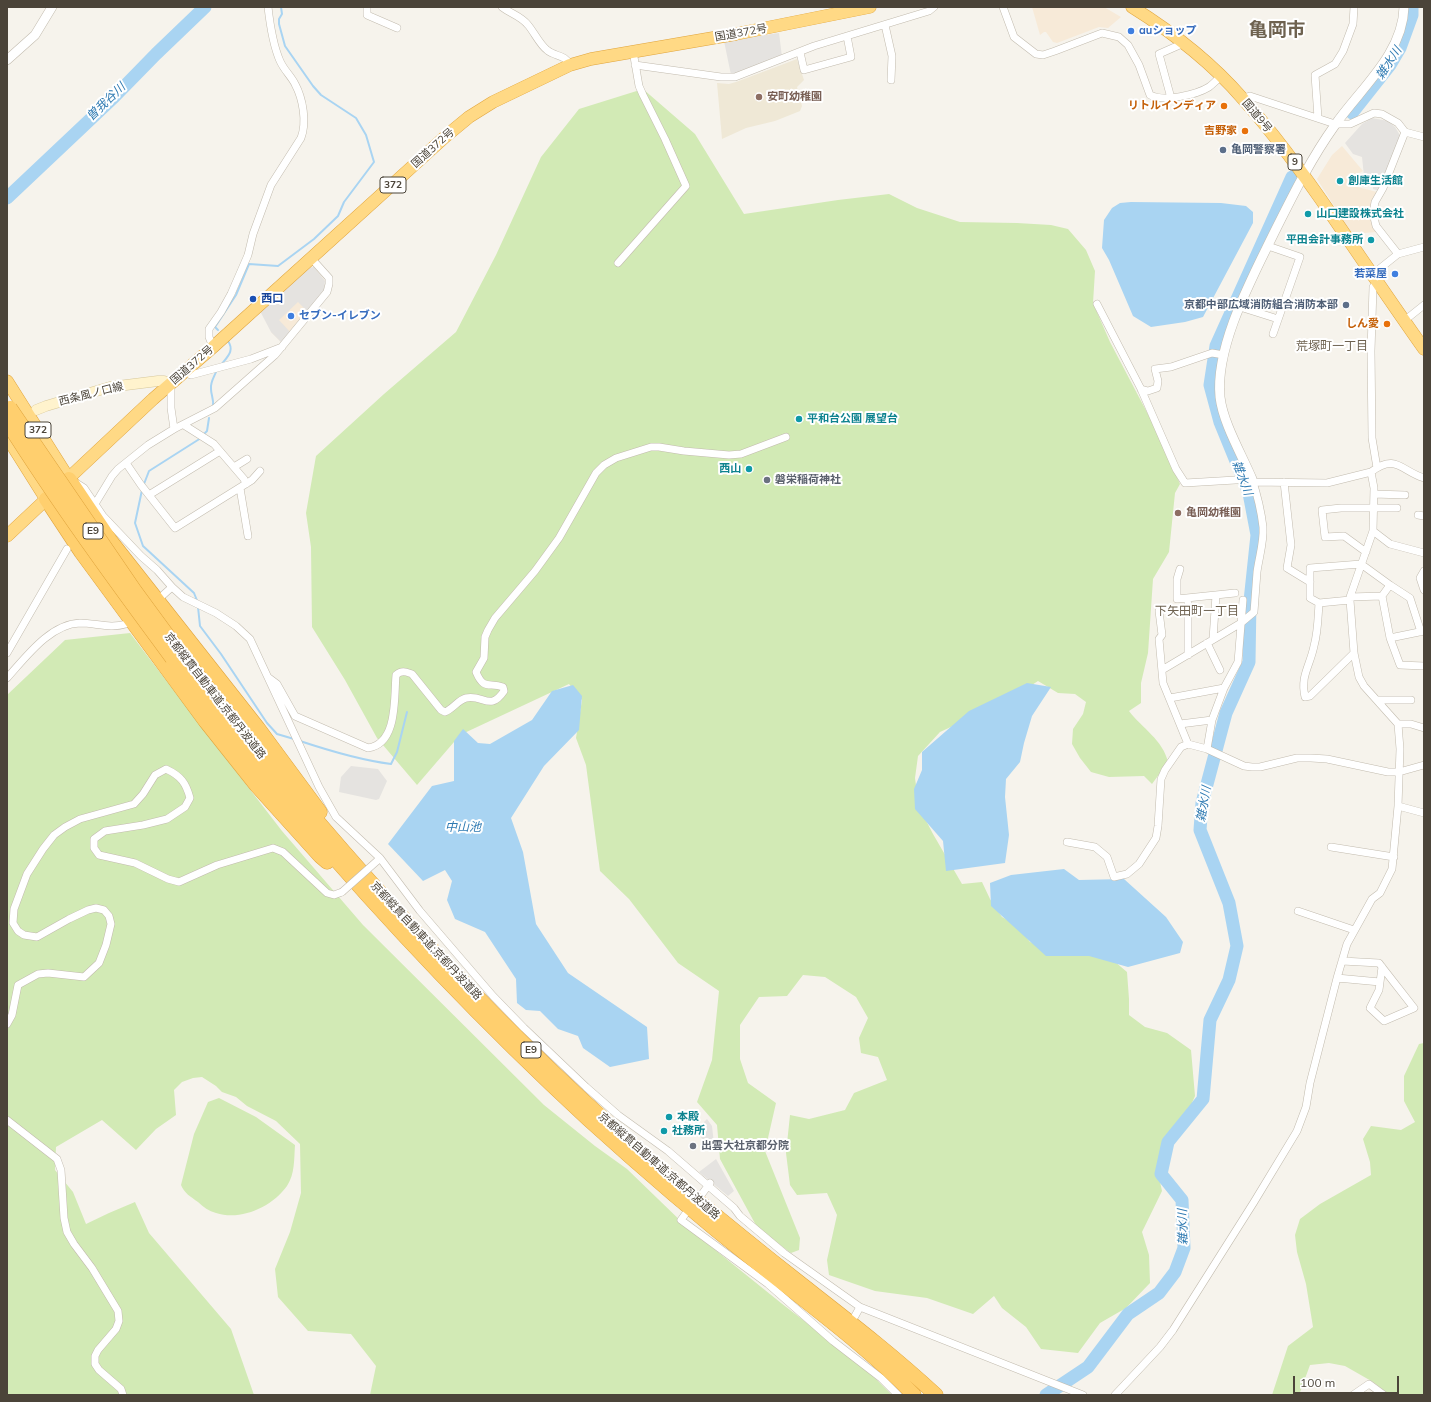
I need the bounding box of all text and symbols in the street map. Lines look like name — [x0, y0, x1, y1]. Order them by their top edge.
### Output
district label: 亀岡市 — [1249, 19, 1305, 41]
street label: 国道372号 — [714, 22, 768, 44]
place label: auショップ — [1139, 24, 1196, 38]
marker: auショップ — [1126, 26, 1136, 36]
water label: 雑水川 — [1373, 44, 1405, 82]
water label: 曽我谷川 — [84, 80, 128, 124]
place label: 安町幼稚園 — [767, 90, 822, 104]
marker: 安町幼稚園 — [754, 92, 764, 102]
street label: 国道9号 — [1239, 97, 1275, 135]
place label: リトルインディア — [1128, 99, 1216, 113]
marker: リトルインディア — [1219, 101, 1229, 111]
place label: 吉野家 — [1204, 124, 1237, 138]
street label: 国道372号 — [409, 125, 457, 171]
marker: 吉野家 — [1240, 126, 1250, 136]
place label: 亀岡警察署 — [1231, 143, 1286, 157]
marker: 亀岡警察署 — [1218, 145, 1228, 155]
road number: 9 — [1288, 154, 1302, 170]
place label: 創庫生活館 — [1348, 174, 1403, 188]
marker: 創庫生活館 — [1335, 176, 1345, 186]
road number: 372 — [380, 177, 406, 193]
place label: 山口建設株式会社 — [1316, 207, 1404, 221]
marker: 山口建設株式会社 — [1303, 209, 1313, 219]
place label: 平田会計事務所 — [1286, 233, 1363, 247]
marker: 平田会計事務所 — [1366, 235, 1376, 245]
place label: 若菜屋 — [1354, 267, 1387, 281]
marker: 若菜屋 — [1390, 269, 1400, 279]
place label: 西口 — [261, 292, 283, 306]
marker: 西口 — [248, 294, 258, 304]
place label: 京都中部広域消防組合消防本部 — [1184, 298, 1338, 312]
marker: 京都中部広域消防組合消防本部 — [1341, 300, 1351, 310]
place label: セブン-イレブン — [299, 309, 381, 323]
marker: セブン-イレブン — [286, 311, 296, 321]
place label: しん愛 — [1346, 317, 1379, 331]
marker: しん愛 — [1382, 319, 1392, 329]
district label: 荒塚町一丁目 — [1296, 339, 1368, 353]
street label: 国道372号 — [168, 343, 216, 387]
street label: 西条風ノ口線 — [57, 380, 125, 408]
place label: 平和台公園 展望台 — [807, 412, 898, 426]
marker: 平和台公園 展望台 — [794, 414, 804, 424]
road number: 372 — [25, 422, 51, 438]
water label: 雑水川 — [1229, 459, 1255, 497]
place label: 西山 — [719, 462, 741, 476]
marker: 西山 — [744, 464, 754, 474]
place label: 磐栄稲荷神社 — [775, 473, 841, 487]
marker: 磐栄稲荷神社 — [762, 475, 772, 485]
place label: 亀岡幼稚園 — [1186, 506, 1241, 520]
marker: 亀岡幼稚園 — [1173, 508, 1183, 518]
road number: E9 — [83, 523, 103, 539]
district label: 下矢田町一丁目 — [1155, 604, 1239, 618]
street label: 京都縦貫自動車道;京都丹波道路 — [162, 630, 268, 762]
water label: 雑水川 — [1194, 785, 1214, 823]
water label: 中山池 — [445, 820, 481, 834]
street label: 京都縦貫自動車道;京都丹波道路 — [368, 879, 484, 1003]
road number: E9 — [521, 1042, 541, 1058]
street label: 京都縦貫自動車道;京都丹波道路 — [596, 1110, 722, 1222]
place label: 本殿 — [677, 1110, 699, 1124]
marker: 本殿 — [664, 1112, 674, 1122]
place label: 社務所 — [672, 1124, 705, 1138]
marker: 社務所 — [659, 1126, 669, 1136]
place label: 出雲大社京都分院 — [701, 1139, 789, 1153]
marker: 出雲大社京都分院 — [688, 1141, 698, 1151]
water label: 雑水川 — [1175, 1209, 1191, 1245]
scale bar — [1295, 1368, 1401, 1394]
text: 100 m — [1300, 1375, 1335, 1390]

